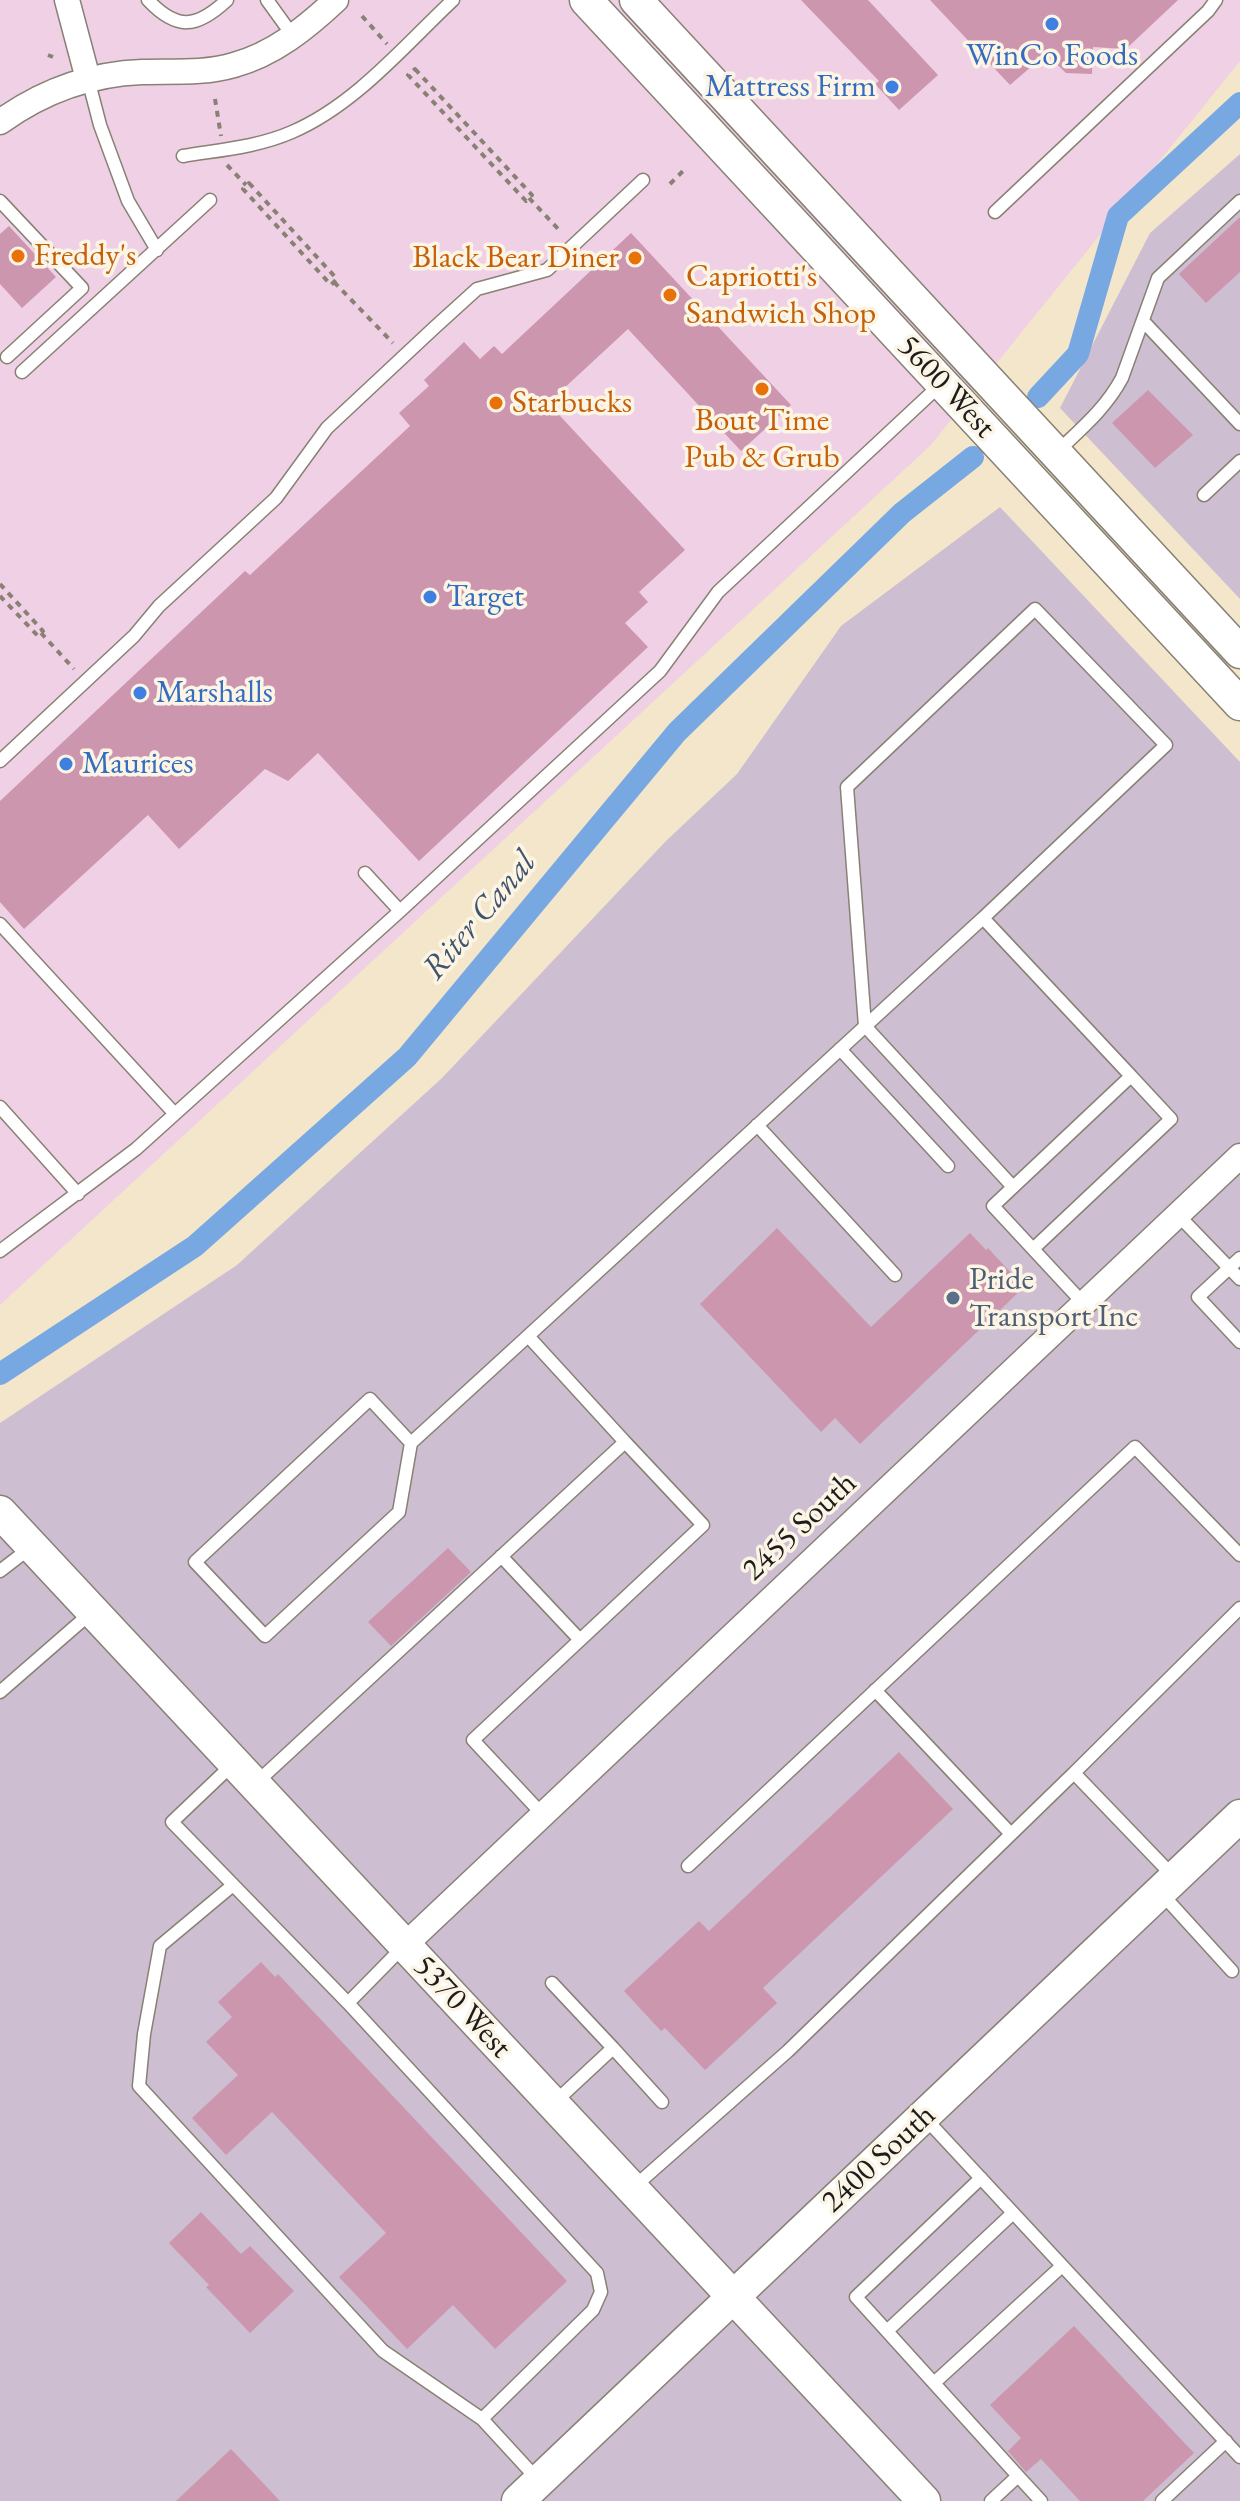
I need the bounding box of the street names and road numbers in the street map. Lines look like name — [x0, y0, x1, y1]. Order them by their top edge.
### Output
street label: 5600 West — [889, 328, 1003, 446]
street label: 2455 South — [735, 1465, 865, 1589]
street label: 5370 West — [405, 1948, 519, 2066]
street label: 2400 South — [814, 2097, 944, 2221]

